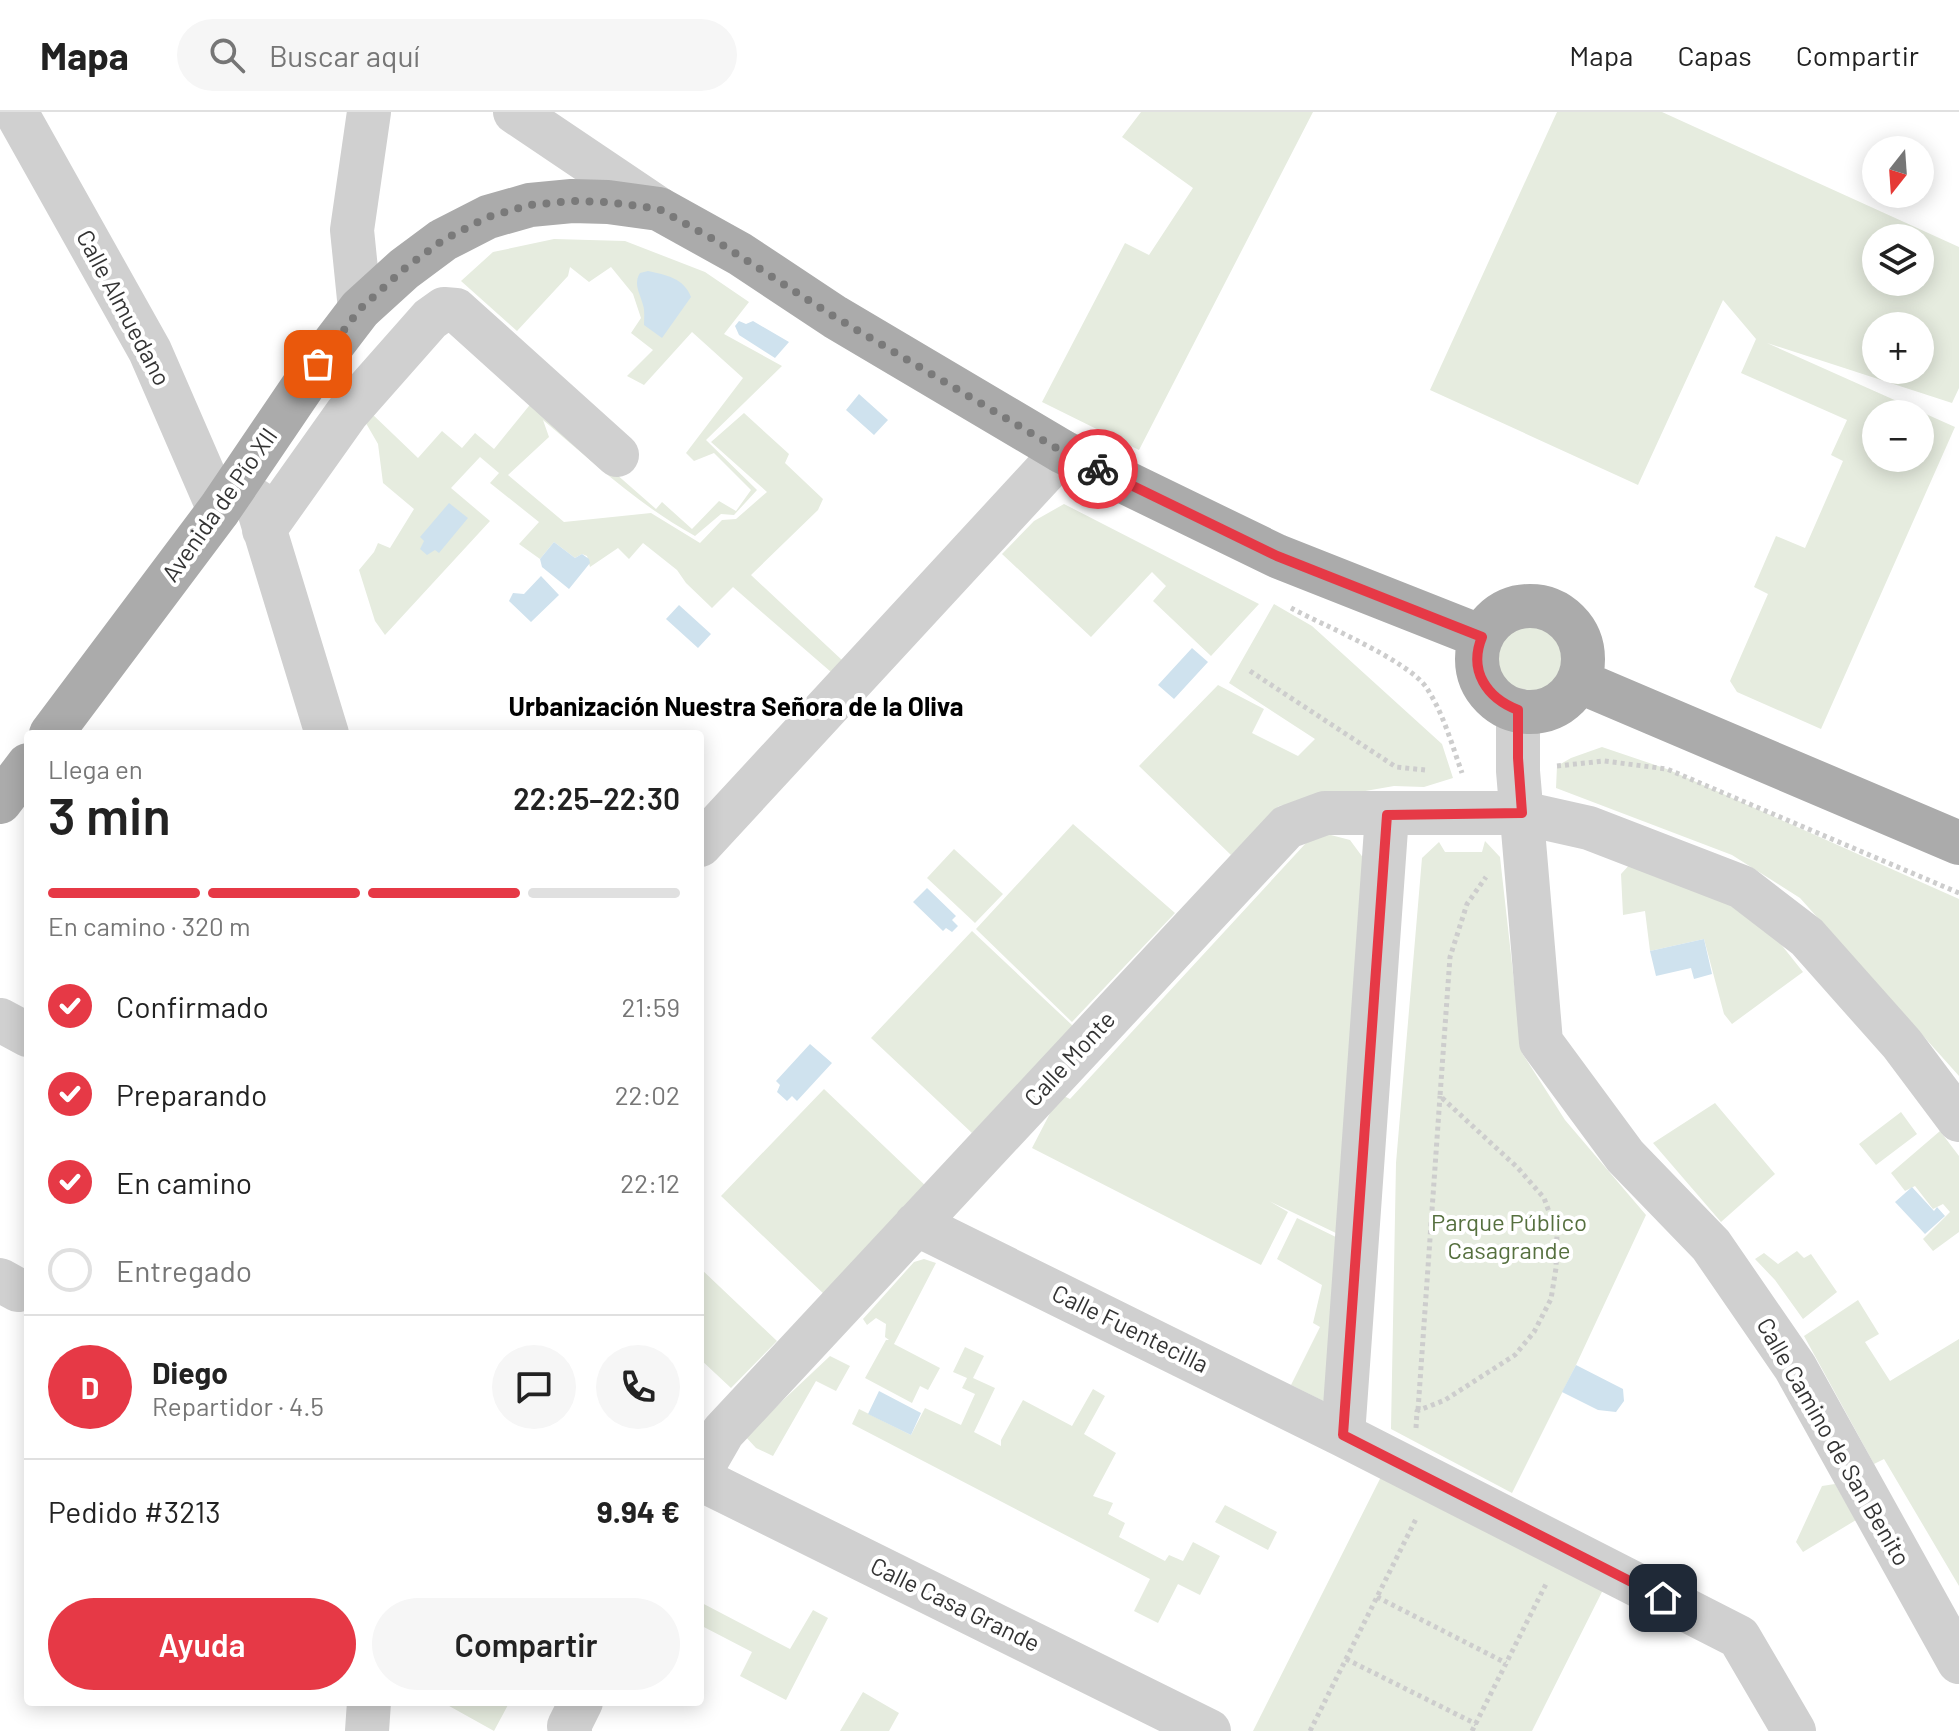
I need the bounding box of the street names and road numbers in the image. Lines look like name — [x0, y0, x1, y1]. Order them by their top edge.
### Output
street label: Calle Almuedano — [71, 225, 178, 390]
street label: Avenida de Pío XII — [155, 422, 283, 587]
street label: Calle Monte — [1018, 1004, 1120, 1112]
street label: Calle Fuentecilla — [1048, 1277, 1214, 1378]
street label: Calle Camino de San Benito — [1751, 1312, 1917, 1570]
street label: Calle Casa Grande — [866, 1550, 1045, 1657]

